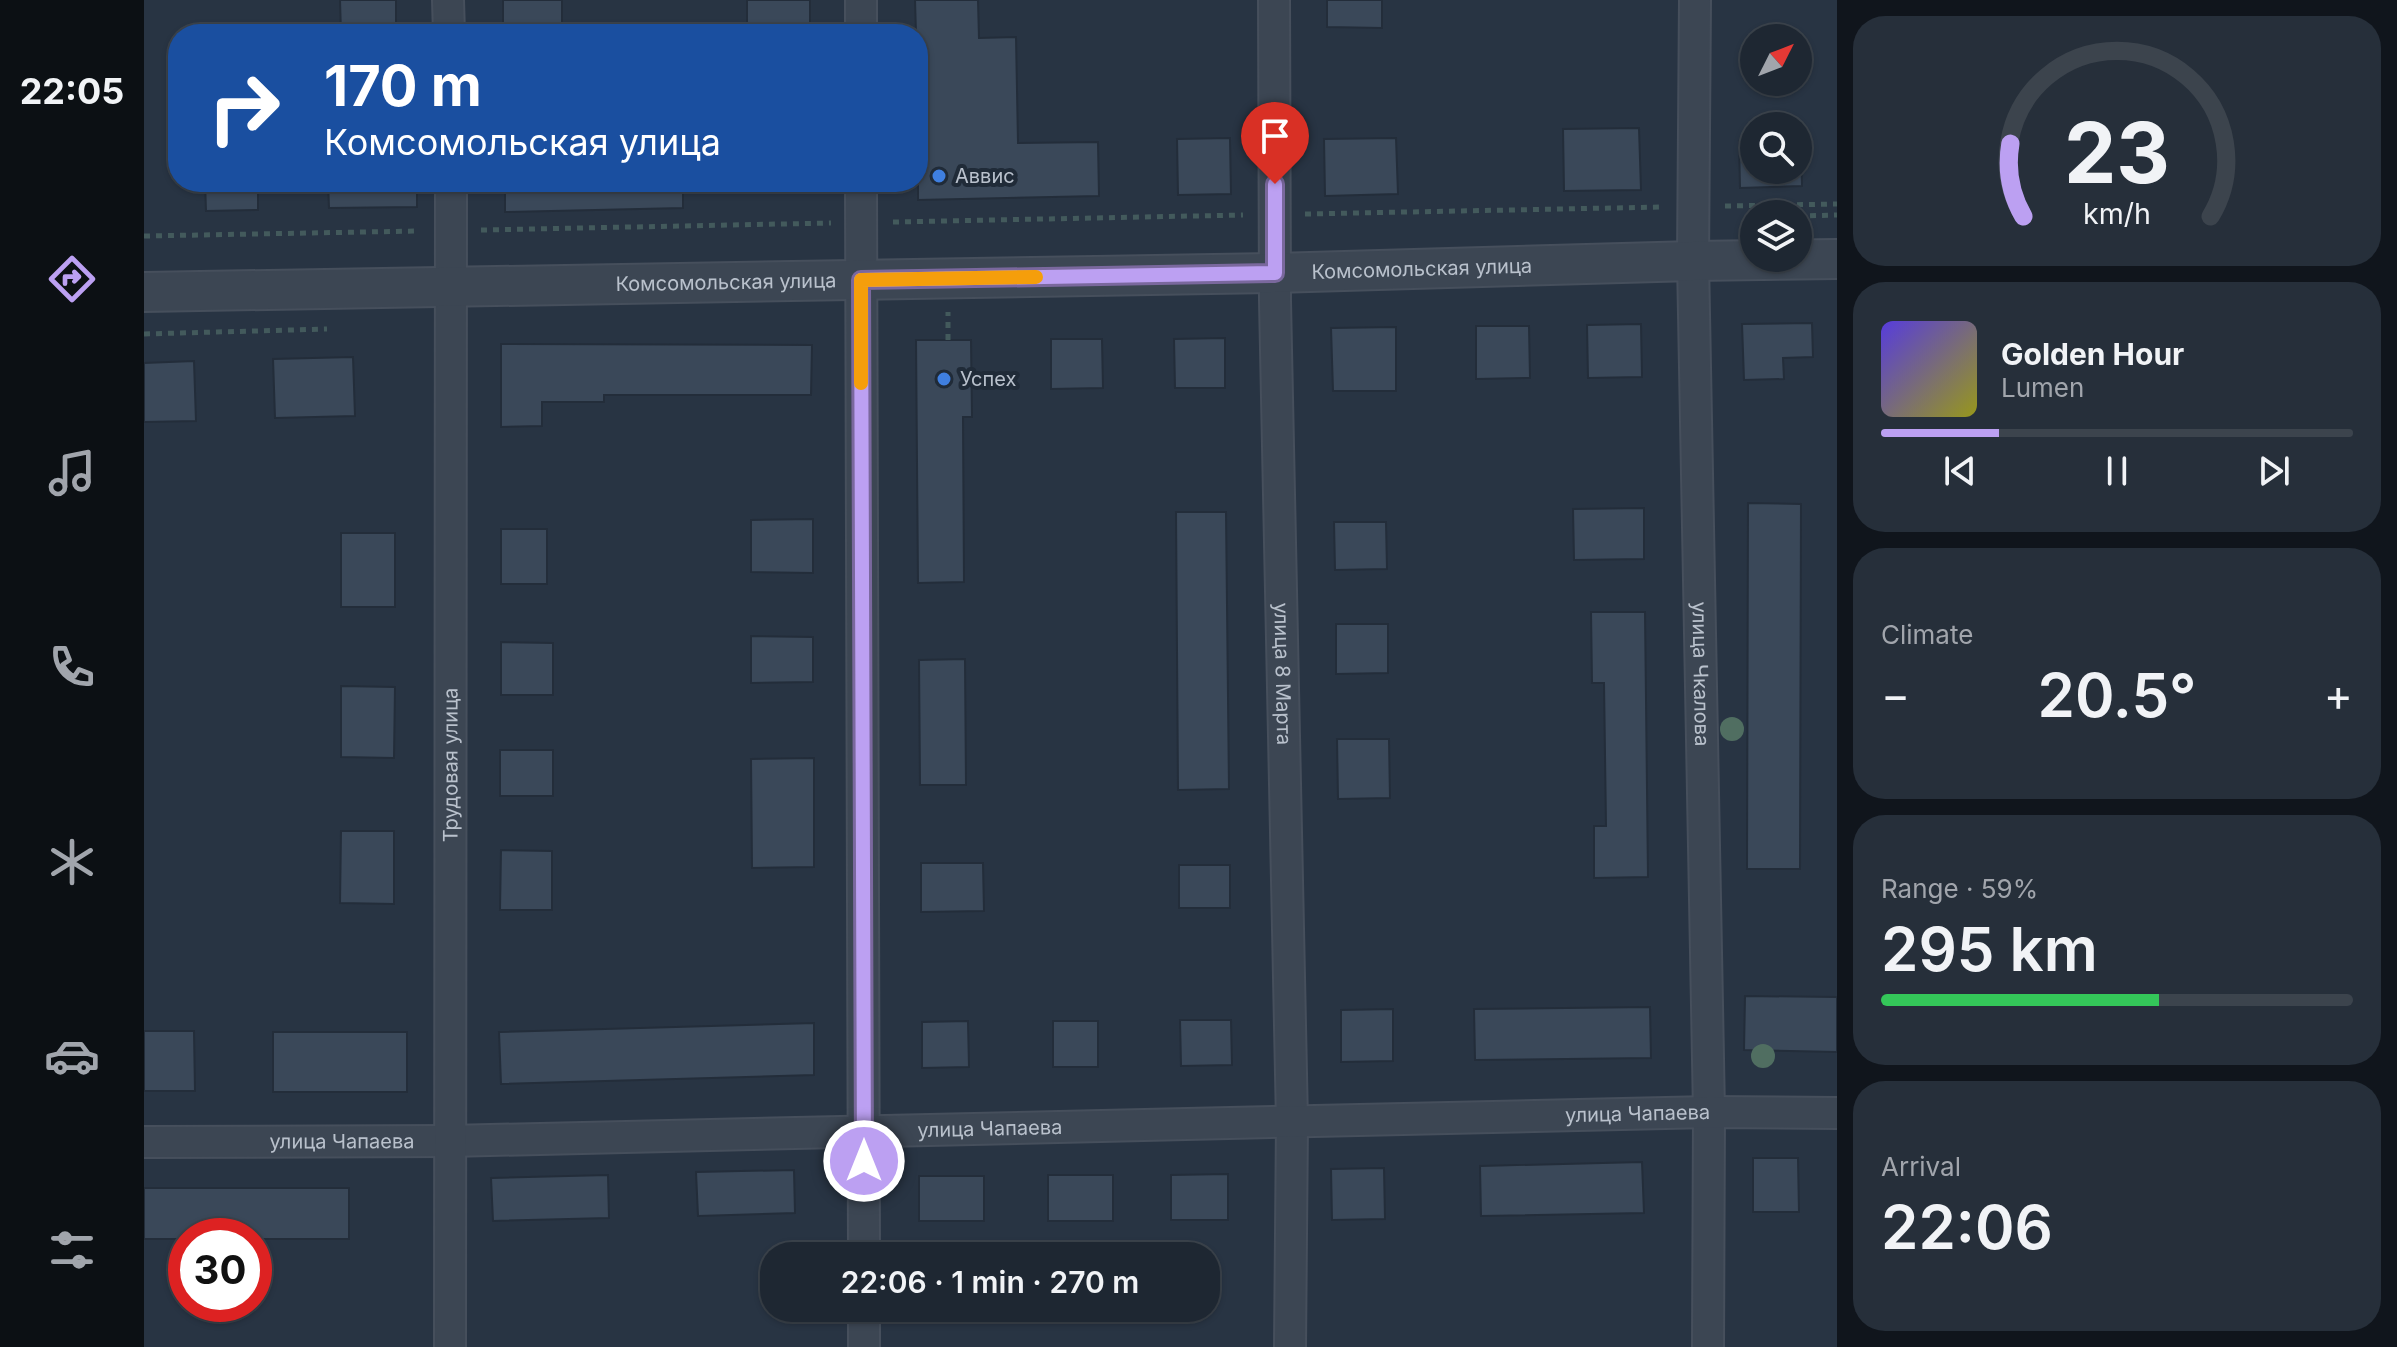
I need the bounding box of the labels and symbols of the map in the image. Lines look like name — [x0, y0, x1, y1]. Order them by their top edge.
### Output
north arrow — [1740, 24, 1812, 96]
pin — [1241, 102, 1309, 184]
place label: Аввис — [955, 164, 1015, 188]
marker: Аввис — [930, 167, 948, 185]
street label: Комсомольская улица — [1311, 254, 1532, 284]
street label: Комсомольская улица — [615, 268, 836, 296]
place label: Успех — [960, 367, 1016, 391]
marker: Успех — [935, 370, 953, 388]
street label: улица Чкалова — [1687, 601, 1714, 746]
street label: улица 8 Марта — [1269, 602, 1296, 745]
street label: Трудовая улица — [438, 688, 463, 842]
street label: улица Чапаева — [1565, 1100, 1710, 1127]
street label: улица Чапаева — [917, 1115, 1063, 1142]
position arrow — [822, 1119, 906, 1203]
street label: улица Чапаева — [269, 1129, 415, 1154]
speed limit sign: 30 — [168, 1218, 272, 1322]

